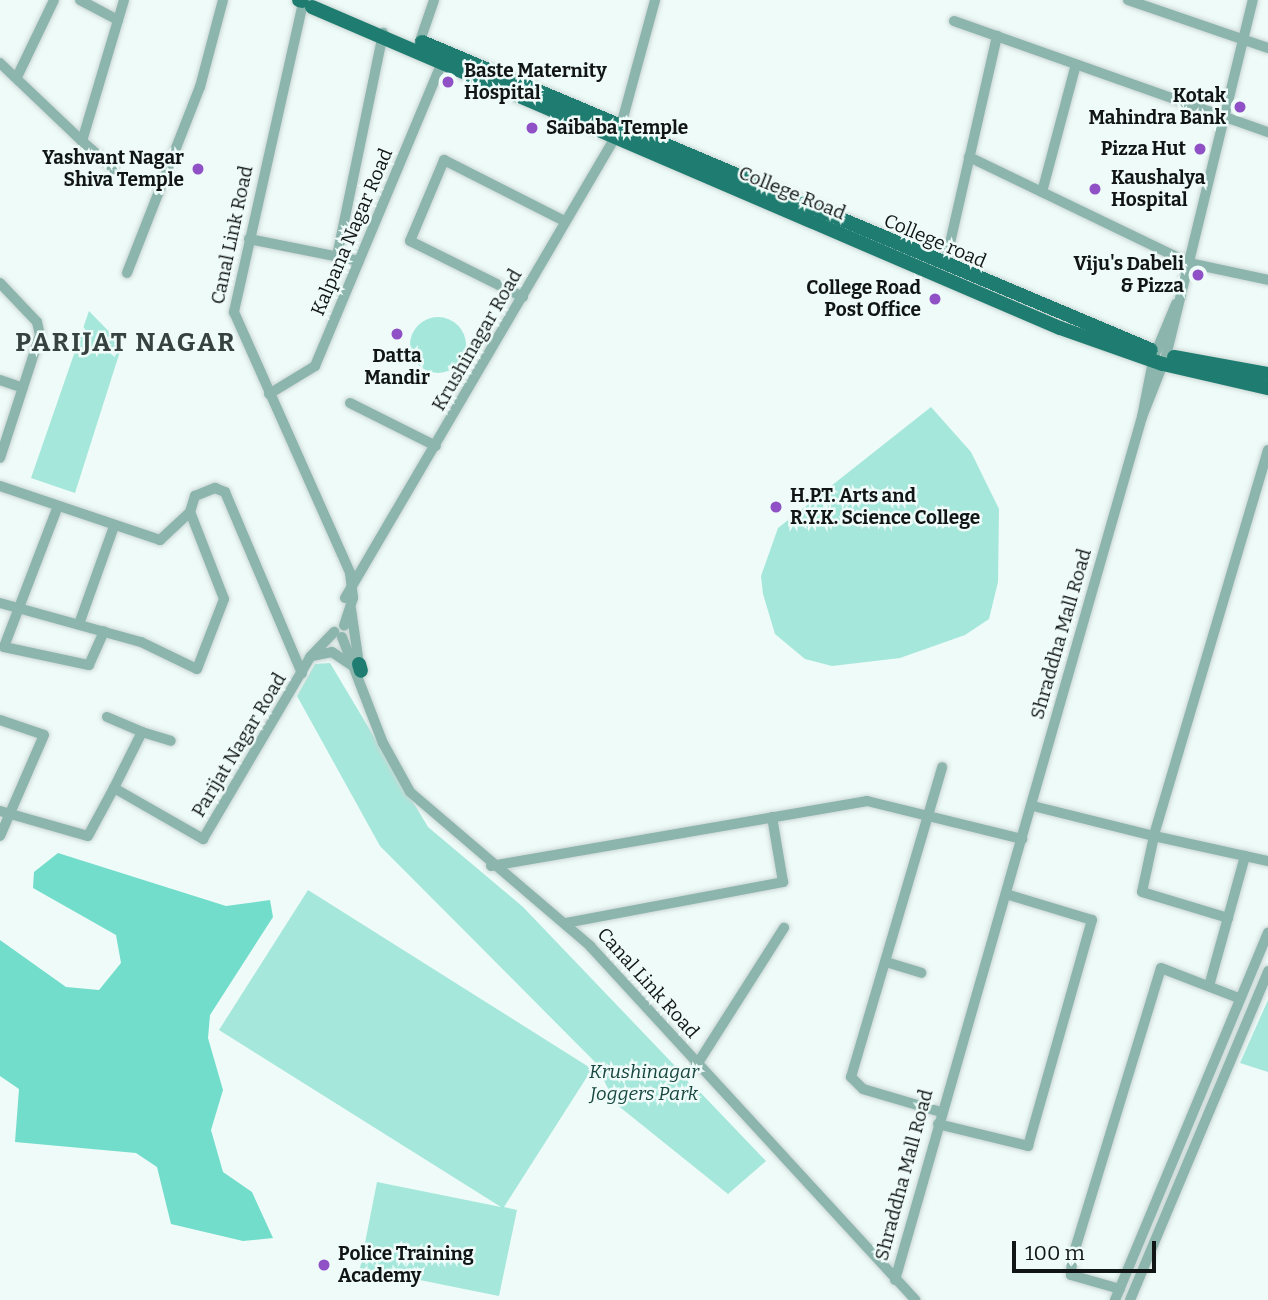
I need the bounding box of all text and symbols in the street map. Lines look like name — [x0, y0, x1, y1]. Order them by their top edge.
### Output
place label: Baste Maternity Hospital — [464, 60, 607, 104]
marker: Baste Maternity Hospital — [438, 72, 458, 92]
place label: Kotak Mahindra Bank — [1089, 85, 1226, 129]
marker: Kotak Mahindra Bank — [1232, 99, 1248, 115]
place label: Saibaba Temple — [546, 117, 688, 139]
marker: Saibaba Temple — [524, 120, 540, 136]
place label: Pizza Hut — [1101, 138, 1186, 160]
marker: Pizza Hut — [1192, 141, 1208, 157]
street label: Kalpana Nagar Road — [306, 145, 398, 319]
place label: Yashvant Nagar Shiva Temple — [42, 147, 184, 191]
marker: Yashvant Nagar Shiva Temple — [190, 161, 206, 177]
street label: College Road — [735, 161, 849, 225]
street label: Canal Link Road — [206, 164, 258, 306]
place label: Kaushalya Hospital — [1111, 167, 1205, 211]
marker: Kaushalya Hospital — [1085, 179, 1105, 199]
street label: College road — [880, 209, 990, 273]
place label: Viju's Dabeli & Pizza — [1074, 253, 1184, 297]
street label: Krushinagar Road — [427, 265, 527, 415]
marker: Viju's Dabeli & Pizza — [1190, 267, 1206, 283]
place label: College Road Post Office — [806, 277, 921, 321]
marker: College Road Post Office — [927, 291, 943, 307]
marker: Datta Mandir — [389, 326, 405, 342]
district label: PARIJAT NAGAR — [17, 327, 235, 359]
place label: Datta Mandir — [364, 345, 430, 389]
place label: H.P.T. Arts and R.Y.K. Science College — [790, 485, 980, 529]
marker: H.P.T. Arts and R.Y.K. Science College — [768, 499, 784, 515]
street label: Shraddha Mall Road — [1026, 546, 1096, 722]
street label: Parijat Nagar Road — [187, 669, 291, 821]
street label: Canal Link Road — [592, 923, 704, 1043]
park label: Krushinagar Joggers Park — [589, 1061, 699, 1105]
street label: Shraddha Mall Road — [870, 1087, 938, 1263]
scale bar — [1016, 1226, 1160, 1270]
text: 100 m — [1025, 1240, 1085, 1266]
place label: Police Training Academy — [338, 1243, 474, 1287]
marker: Police Training Academy — [316, 1257, 332, 1273]

